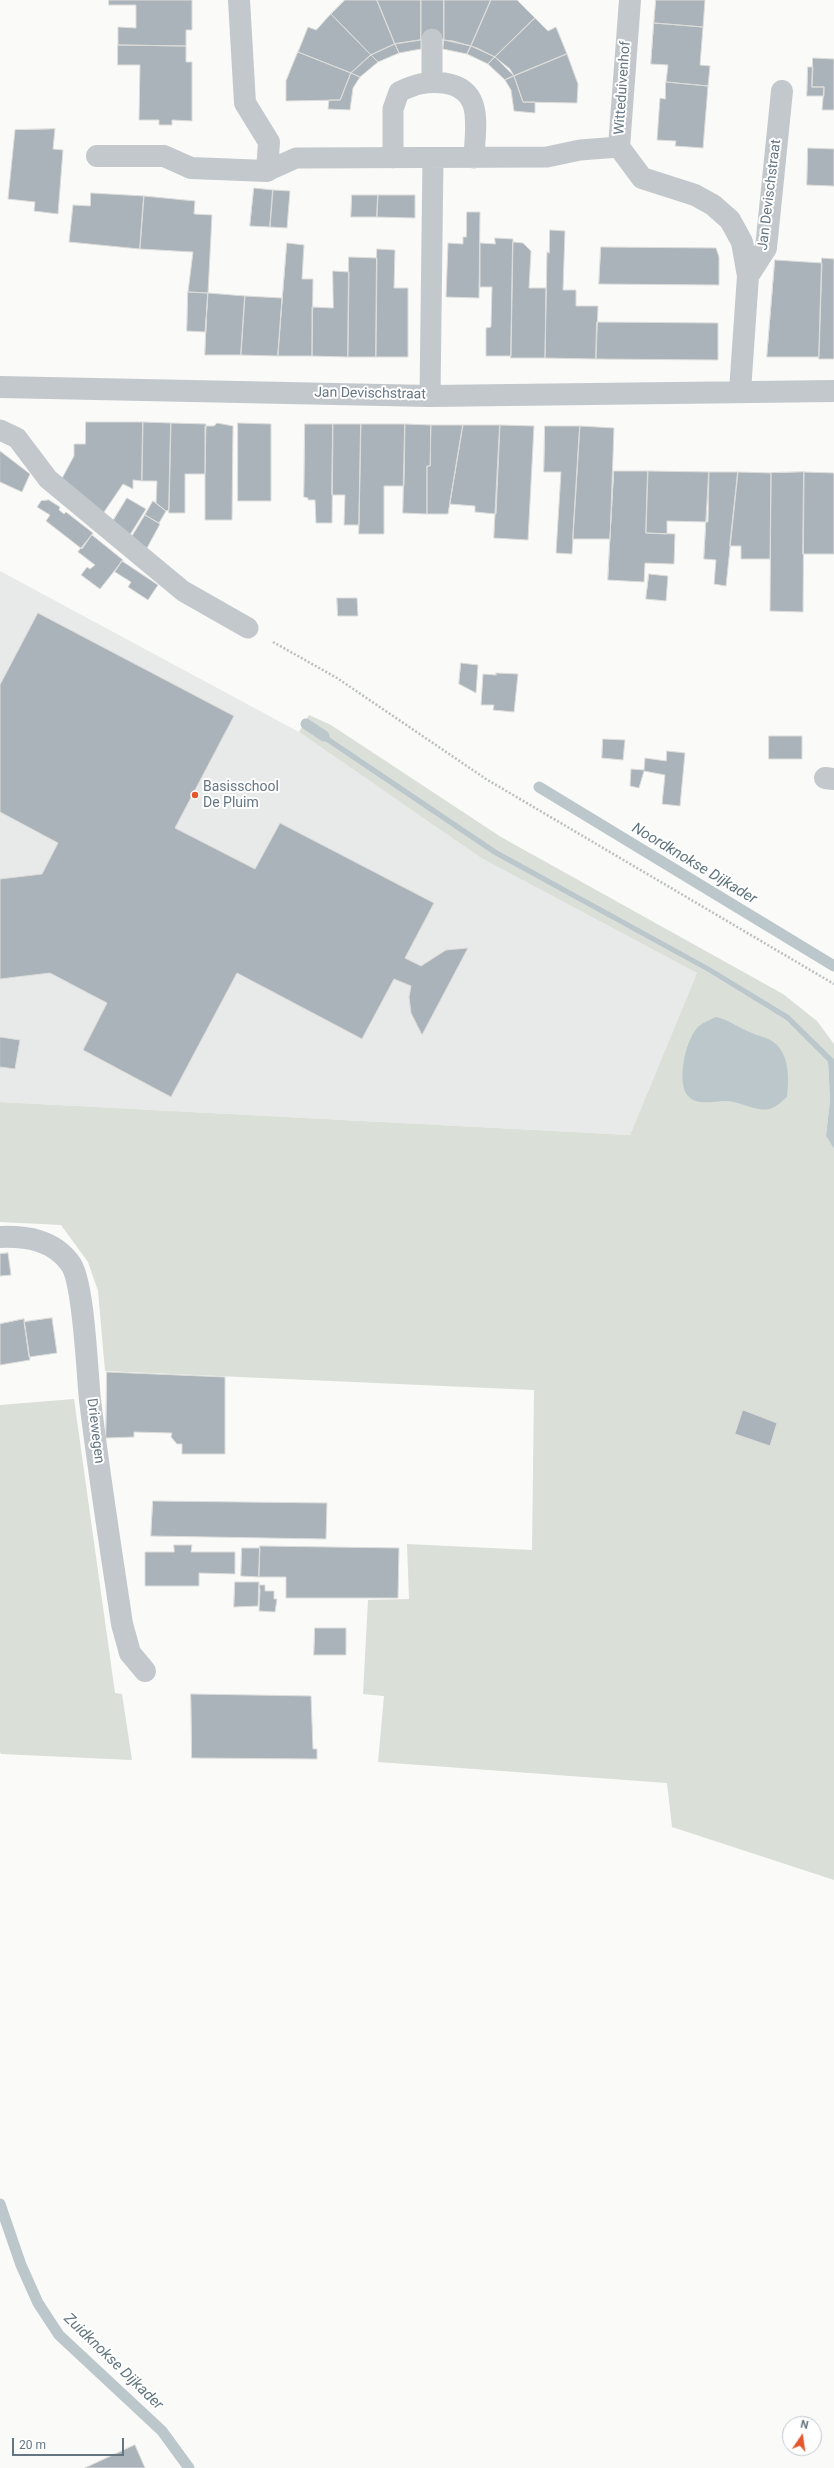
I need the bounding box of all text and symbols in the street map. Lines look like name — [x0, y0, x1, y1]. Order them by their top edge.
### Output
street label: Witteduivenhof — [611, 41, 635, 135]
street label: Jan Devischstraat — [755, 139, 785, 251]
street label: Jan Devischstraat — [314, 385, 426, 403]
place label: Basisschool De Pluim — [203, 779, 279, 812]
marker: Basisschool De Pluim — [190, 790, 200, 800]
water label: Noordknokse Dijkader — [628, 820, 760, 908]
street label: Driewegen — [83, 1397, 107, 1465]
water label: Zuidknokse Dijkader — [60, 2310, 166, 2414]
north arrow — [782, 2416, 822, 2456]
text: N — [799, 2418, 810, 2432]
scale bar — [14, 2430, 126, 2456]
text: 20 m — [19, 2438, 46, 2452]

